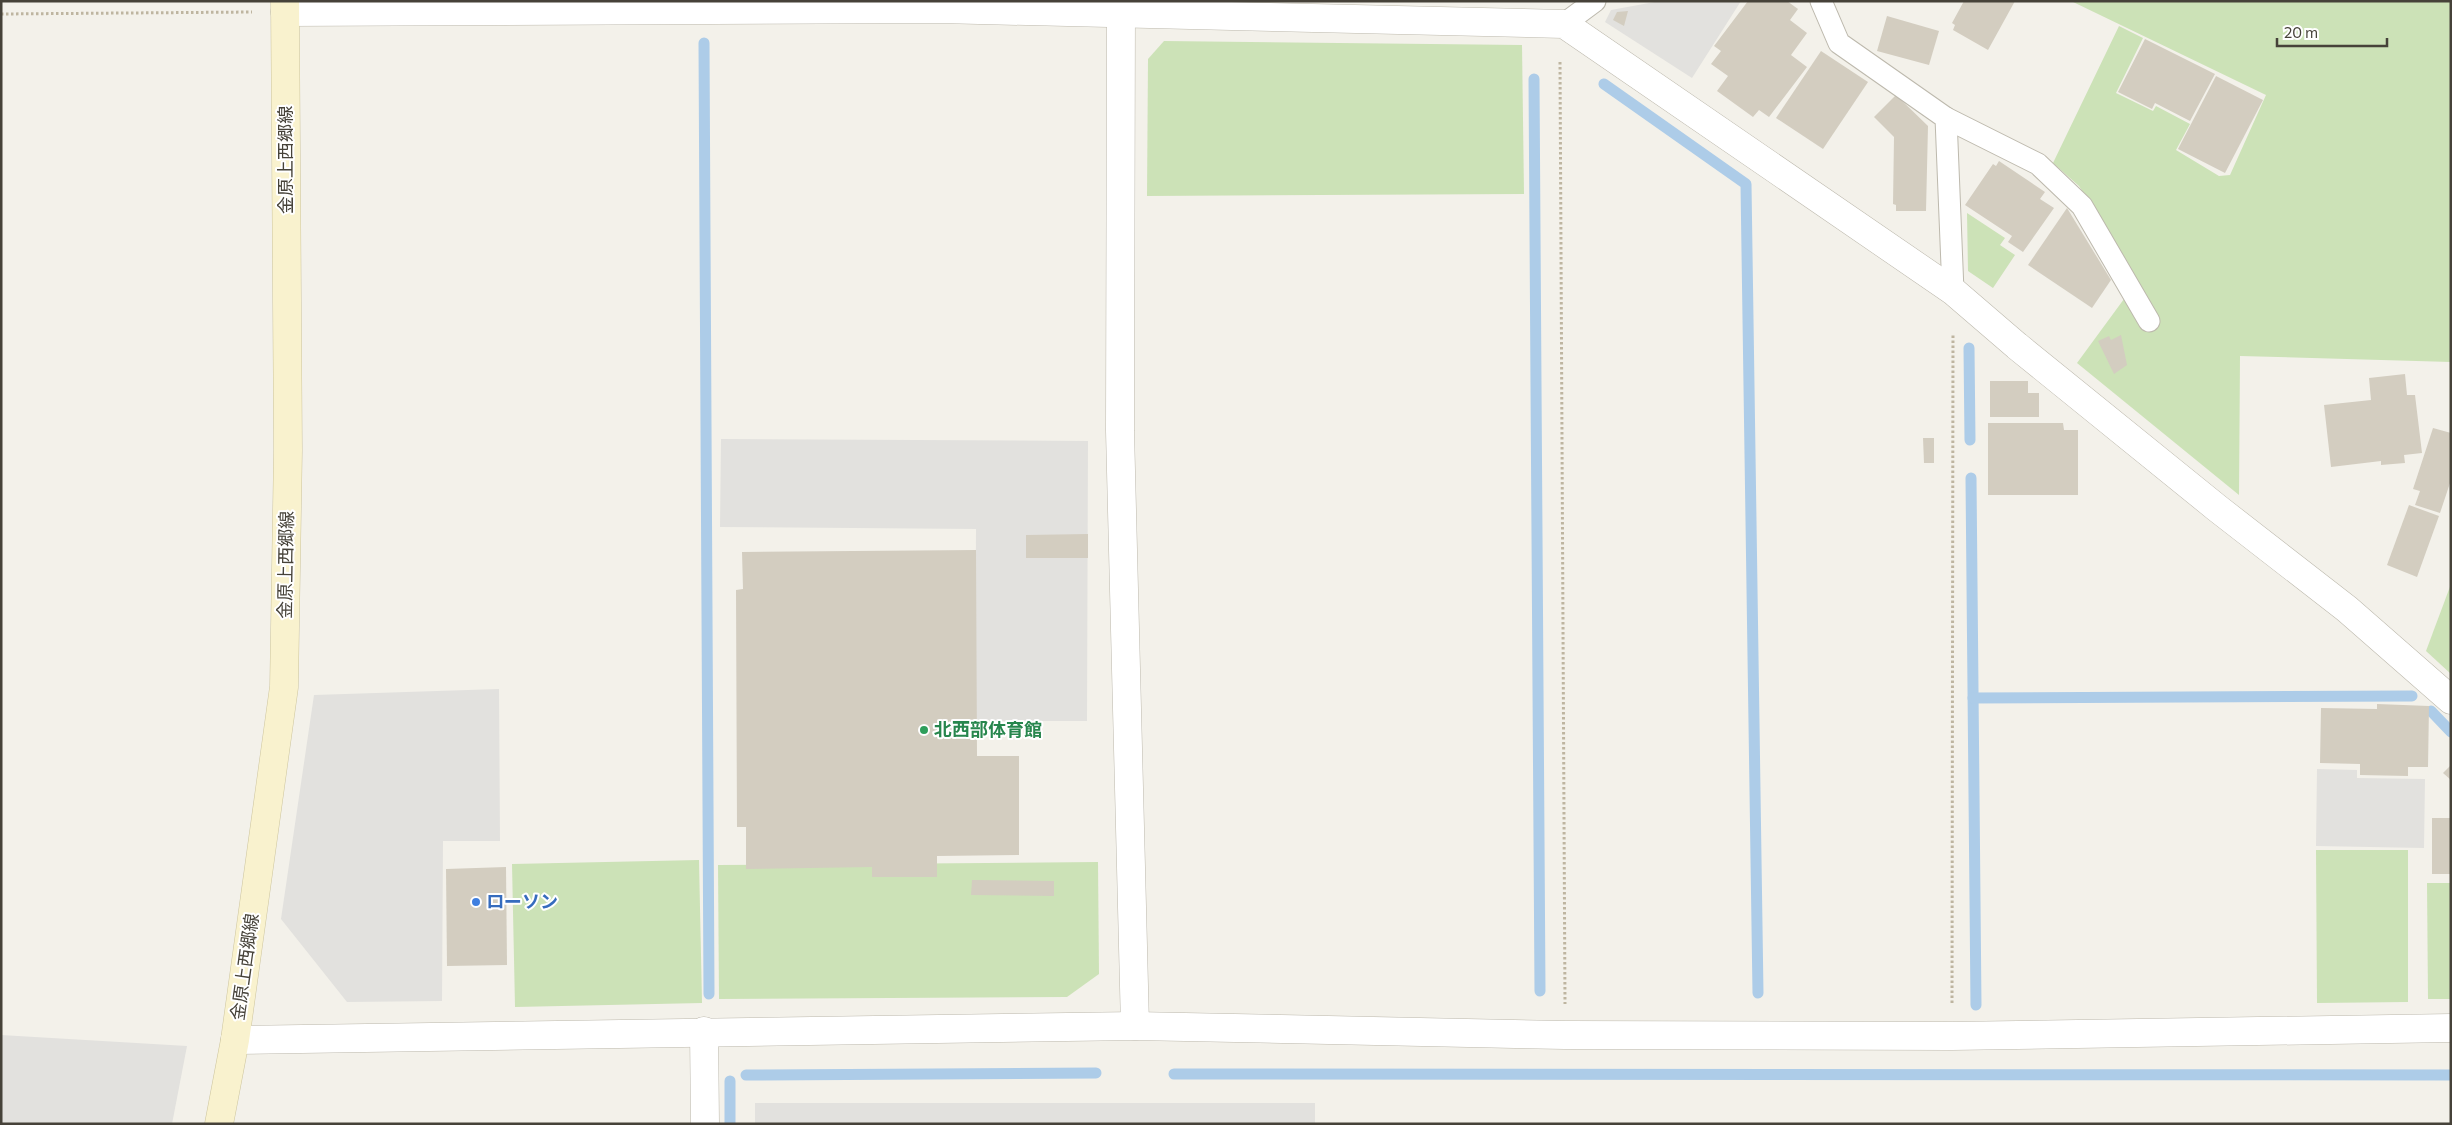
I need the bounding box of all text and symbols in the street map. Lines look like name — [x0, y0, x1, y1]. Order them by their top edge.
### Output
scale bar — [2277, 15, 2387, 47]
text: 20 m — [2284, 23, 2318, 41]
street label: 金原上西郷線 — [274, 106, 296, 214]
street label: 金原上西郷線 — [273, 511, 297, 619]
place label: 北西部体育館 — [934, 718, 1042, 740]
marker: 北西部体育館 — [918, 724, 930, 736]
place label: ローソン — [486, 890, 558, 912]
marker: ローソン — [470, 896, 482, 908]
street label: 金原上西郷線 — [226, 912, 262, 1022]

